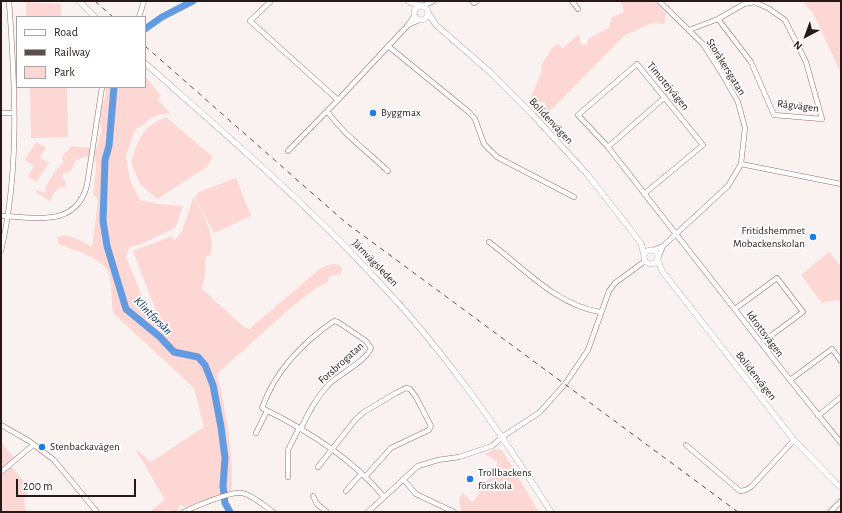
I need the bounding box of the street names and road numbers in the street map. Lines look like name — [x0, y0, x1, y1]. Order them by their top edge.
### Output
street label: Storåkersgatan — [703, 36, 749, 98]
street label: Timotejvägen — [644, 59, 692, 113]
street label: Bolidenvägen — [526, 95, 576, 147]
street label: Rågvägen — [776, 97, 820, 115]
street label: Järnvägsleden — [349, 237, 401, 289]
street label: Idrottsvägen — [743, 308, 787, 360]
street label: Forsbrogatan — [316, 339, 366, 387]
street label: Bolidenvägen — [733, 349, 779, 403]

